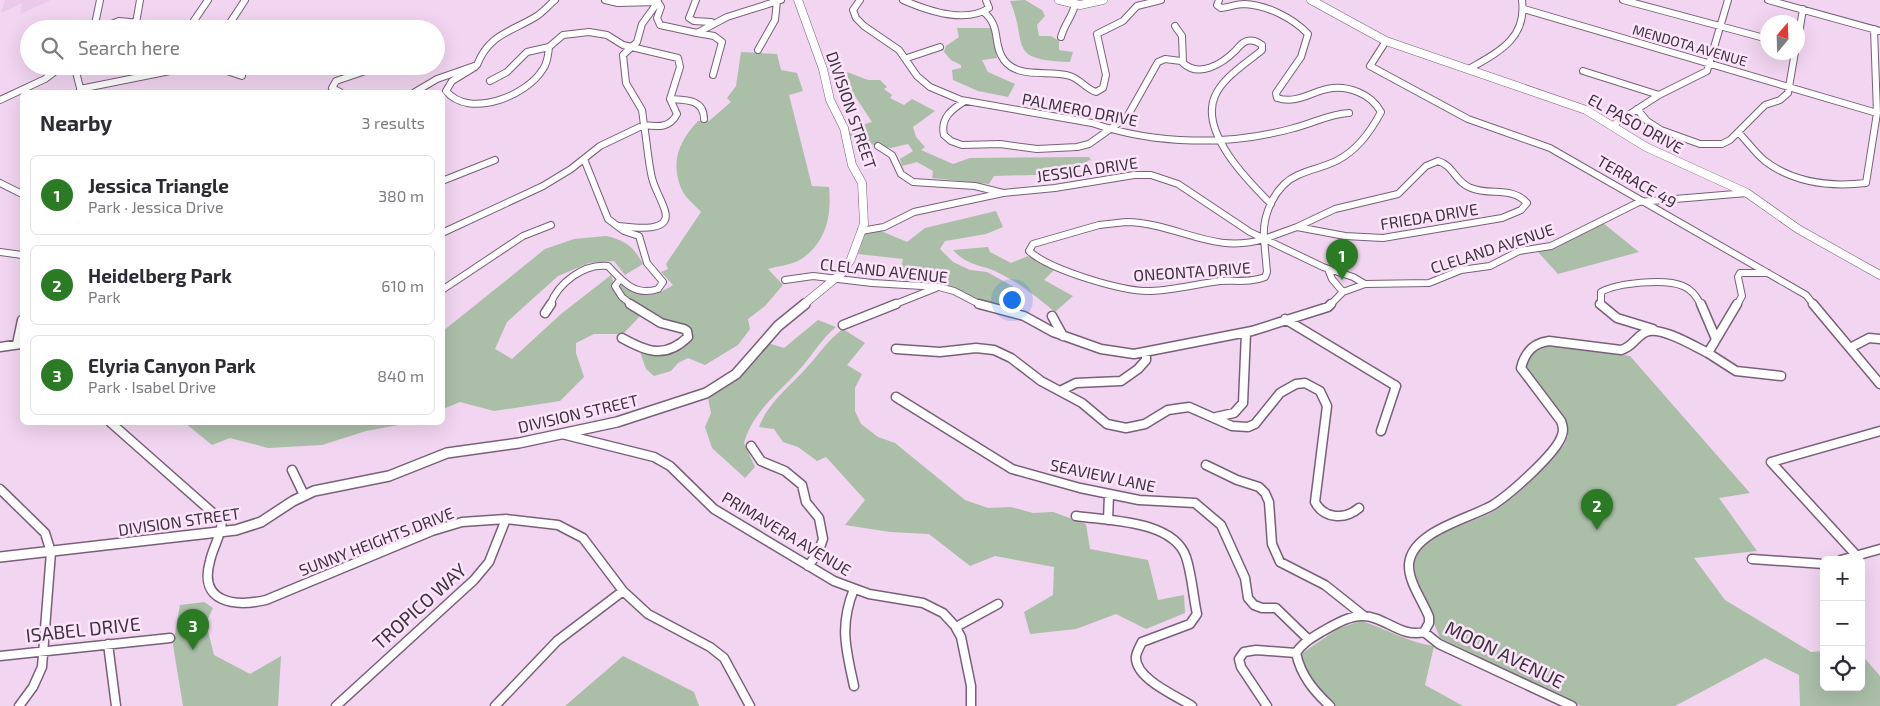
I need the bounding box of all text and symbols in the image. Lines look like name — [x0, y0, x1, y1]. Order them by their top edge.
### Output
north arrow — [1760, 15, 1805, 60]
search box — [20, 20, 445, 75]
street label: MENDOTA AVENUE — [1631, 20, 1749, 70]
icon: search — [38, 34, 66, 62]
text: Search here — [78, 36, 180, 59]
street label: DIVISION STREET — [823, 49, 881, 171]
street label: PALMERO DRIVE — [1020, 88, 1140, 130]
street label: EL PASO DRIVE — [1585, 89, 1687, 157]
text: Nearby — [40, 110, 112, 135]
text: 3 results — [362, 113, 425, 132]
street label: TERRACE 49 — [1594, 151, 1680, 211]
street label: JESSICA DRIVE — [1035, 152, 1139, 186]
text: Jessica Triangle — [88, 174, 229, 197]
text: 1 — [54, 186, 60, 205]
text: 380 m — [378, 186, 424, 205]
text: Park · Jessica Drive — [88, 197, 224, 216]
street label: FRIEDA DRIVE — [1379, 199, 1479, 233]
street label: CLELAND AVENUE — [1428, 219, 1556, 277]
pin: 1 — [1326, 239, 1358, 280]
street label: CLELAND AVENUE — [819, 254, 949, 286]
street label: ONEONTA DRIVE — [1133, 257, 1251, 285]
text: Heidelberg Park — [88, 264, 232, 287]
text: 2 — [52, 276, 62, 295]
text: 610 m — [381, 276, 424, 295]
text: Park — [88, 287, 121, 306]
your location — [999, 287, 1025, 313]
text: Elyria Canyon Park — [88, 354, 256, 377]
text: 3 — [52, 366, 62, 385]
text: 840 m — [377, 366, 424, 385]
text: Park · Isabel Drive — [88, 377, 216, 396]
street label: DIVISION STREET — [516, 390, 640, 436]
street label: SEAVIEW LANE — [1049, 455, 1157, 495]
street label: PRIMAVERA AVENUE — [719, 487, 855, 579]
pin: 2 — [1581, 489, 1613, 530]
street label: DIVISION STREET — [117, 503, 241, 539]
street label: SUNNY HEIGHTS DRIVE — [296, 503, 456, 579]
map controls — [1820, 556, 1865, 691]
button: + — [1820, 556, 1865, 601]
street label: TROPICO WAY — [367, 558, 471, 654]
button: − — [1820, 601, 1865, 646]
pin: 3 — [177, 609, 209, 650]
street label: ISABEL DRIVE — [25, 612, 141, 646]
street label: MOON AVENUE — [1442, 615, 1568, 693]
button: locate — [1820, 646, 1865, 691]

